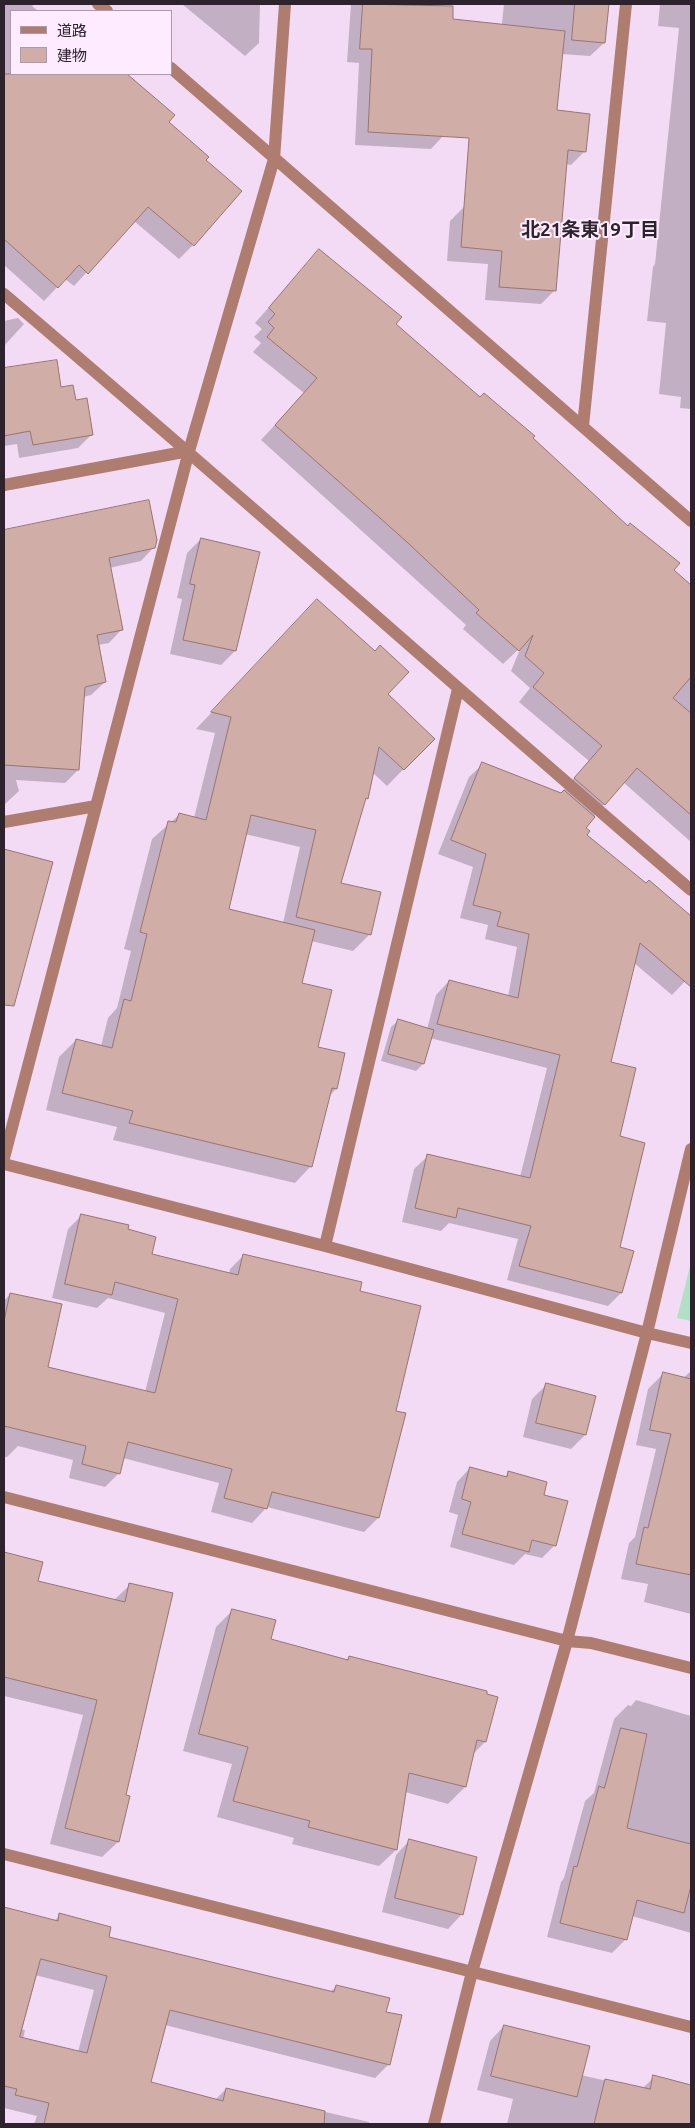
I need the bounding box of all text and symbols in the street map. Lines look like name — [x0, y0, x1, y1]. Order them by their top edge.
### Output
legend — [10, 10, 172, 75]
text: 道路 — [57, 22, 87, 39]
text: 建物 — [57, 47, 87, 64]
district label: 北21条東19丁目 — [521, 219, 659, 241]

